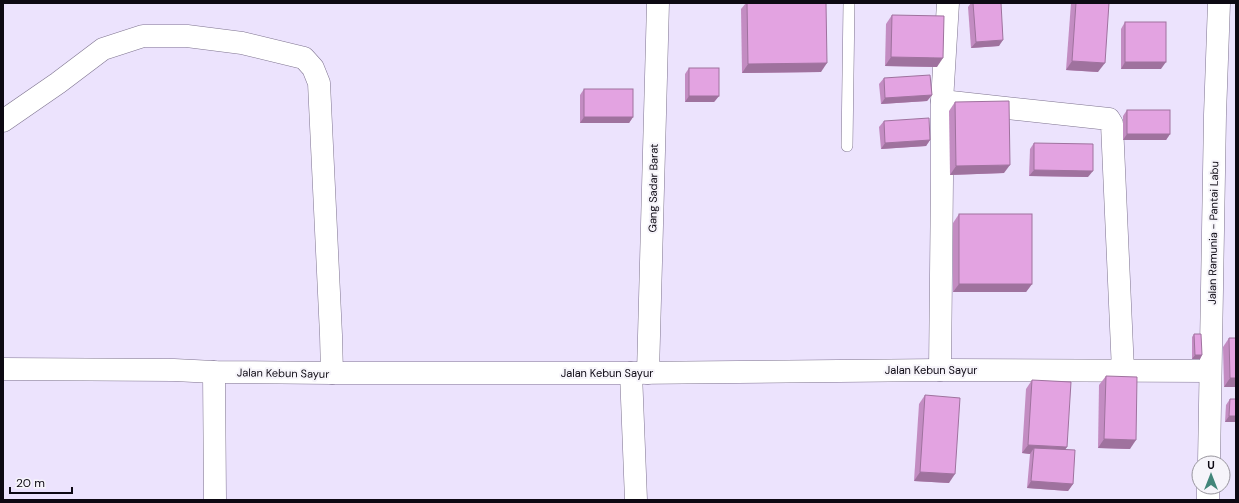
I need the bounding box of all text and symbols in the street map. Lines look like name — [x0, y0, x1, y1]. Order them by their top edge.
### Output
street label: Gang Sadar Barat — [645, 143, 661, 233]
street label: Jalan Ramunia - Pantai Labu — [1205, 161, 1221, 305]
street label: Jalan Kebun Sayur — [885, 363, 977, 377]
street label: Jalan Kebun Sayur — [237, 365, 329, 381]
street label: Jalan Kebun Sayur — [561, 366, 653, 380]
north arrow — [1191, 455, 1231, 495]
text: U — [1207, 458, 1215, 472]
scale bar — [10, 469, 72, 495]
text: 20 m — [16, 475, 45, 491]

